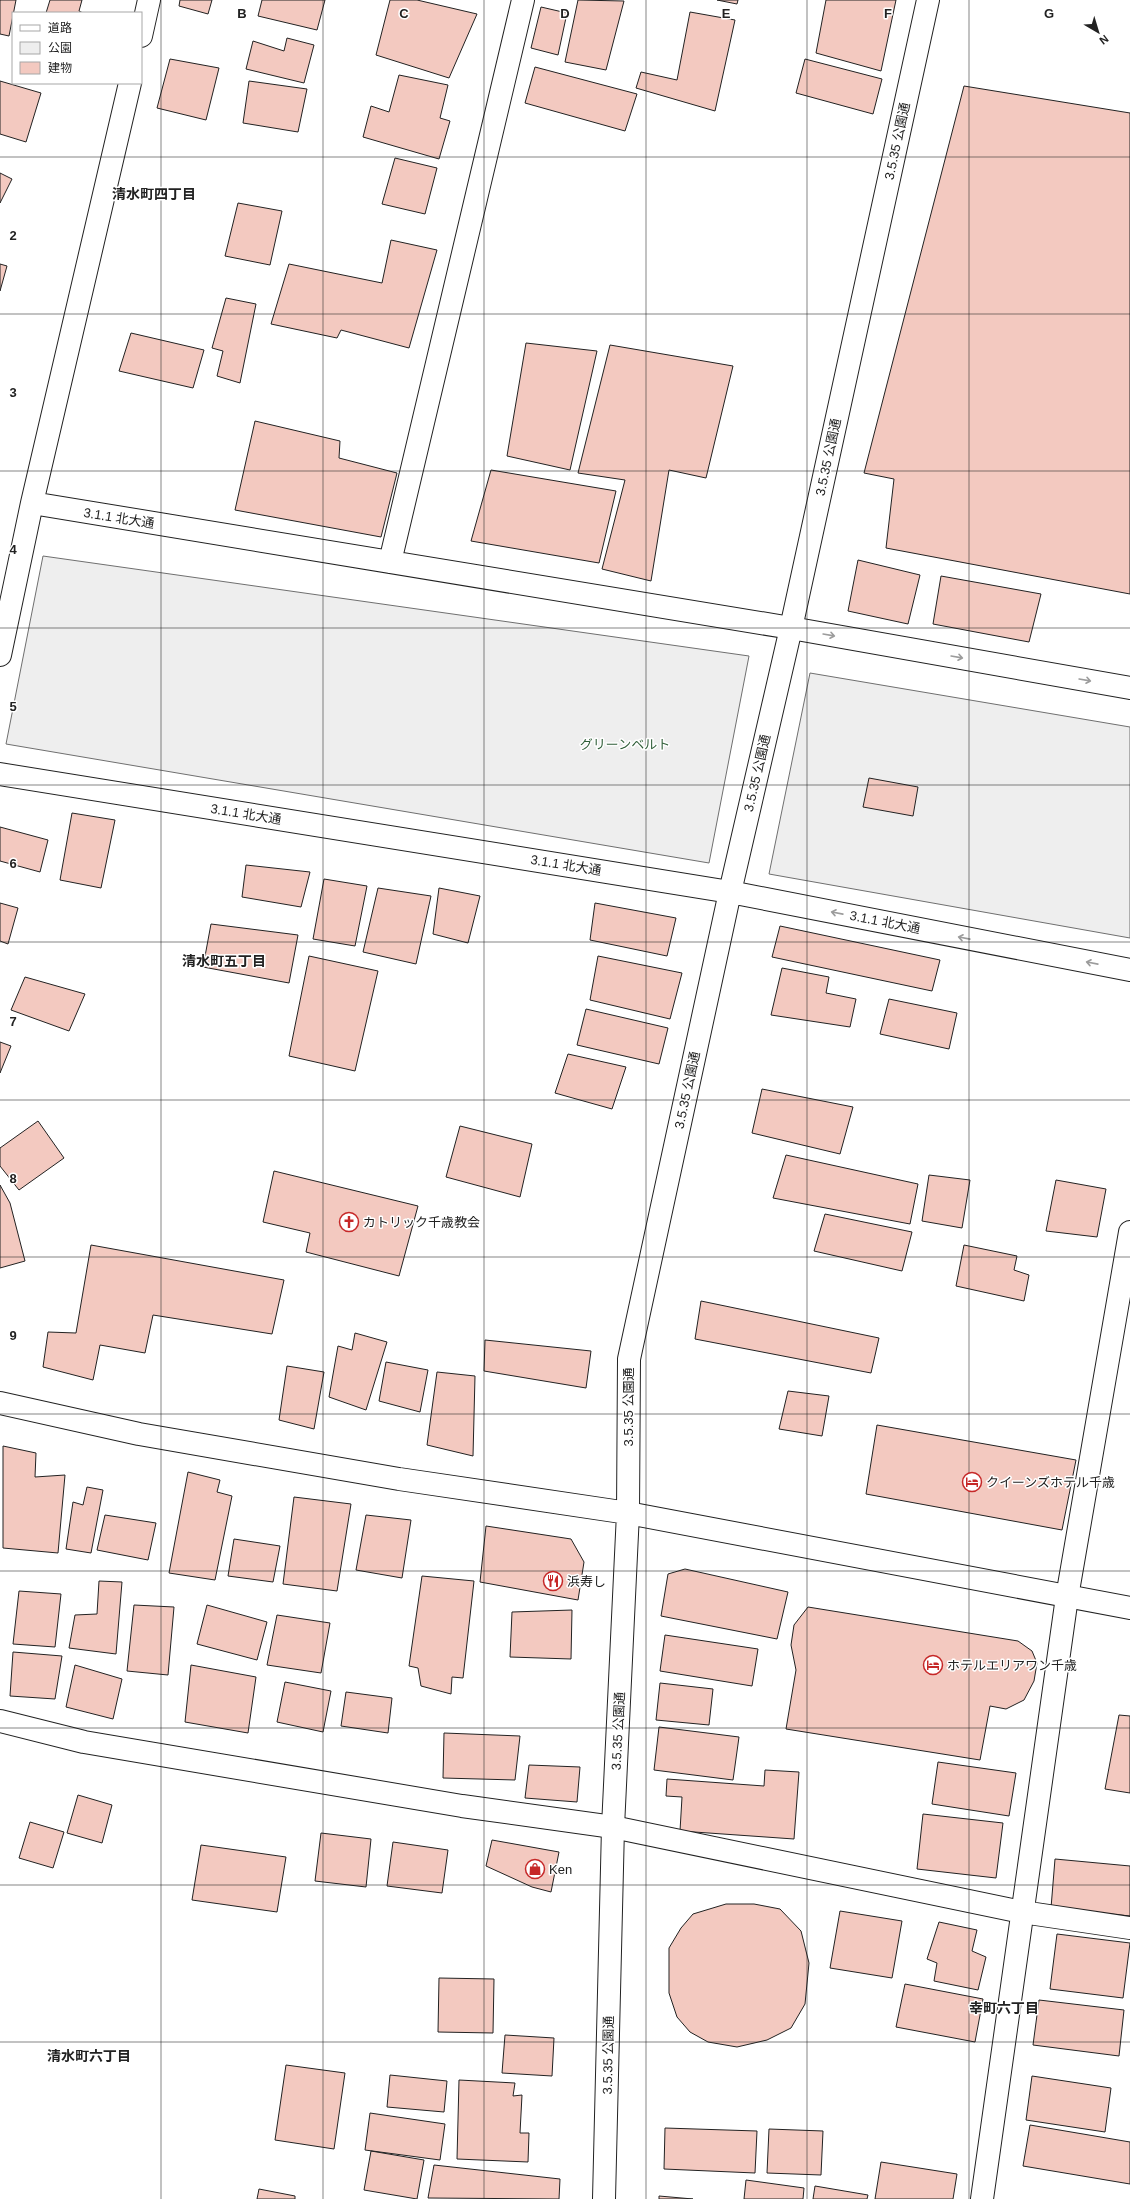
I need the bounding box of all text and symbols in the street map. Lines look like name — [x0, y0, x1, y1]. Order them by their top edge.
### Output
text: B — [237, 6, 247, 21]
text: C — [399, 6, 409, 21]
text: D — [560, 6, 570, 21]
text: E — [722, 6, 731, 21]
text: F — [884, 6, 892, 21]
text: G — [1044, 6, 1054, 21]
legend — [12, 12, 142, 84]
north arrow — [1078, 12, 1118, 52]
text: 道路 — [48, 21, 72, 35]
text: N — [1097, 33, 1111, 47]
text: 公園 — [48, 41, 72, 55]
text: 建物 — [48, 61, 72, 75]
street label: 3.5.35 公園通 — [881, 101, 913, 181]
district label: 清水町四丁目 — [112, 186, 196, 202]
text: 2 — [9, 228, 17, 243]
text: 3 — [9, 385, 17, 400]
street label: 3.5.35 公園通 — [812, 417, 844, 497]
street label: 3.1.1 北大通 — [83, 505, 155, 531]
text: 4 — [9, 542, 17, 557]
one-way arrow — [822, 631, 835, 639]
one-way arrow — [950, 653, 963, 661]
one-way arrow — [1078, 676, 1091, 684]
text: 5 — [9, 699, 17, 714]
street label: 3.5.35 公園通 — [741, 733, 773, 813]
park label: グリーンベルト — [580, 737, 670, 752]
street label: 3.1.1 北大通 — [210, 801, 282, 827]
street label: 3.1.1 北大通 — [530, 852, 602, 878]
text: 6 — [9, 856, 17, 871]
street label: 3.1.1 北大通 — [848, 908, 922, 936]
one-way arrow — [830, 909, 843, 917]
one-way arrow — [958, 933, 971, 941]
district label: 清水町五丁目 — [182, 953, 266, 969]
one-way arrow — [1086, 958, 1099, 966]
text: 7 — [9, 1014, 17, 1029]
street label: 3.5.35 公園通 — [671, 1050, 703, 1130]
text: 8 — [9, 1171, 17, 1186]
church icon: カトリック千歳教会 — [338, 1211, 360, 1233]
place label: カトリック千歳教会 — [363, 1215, 480, 1230]
text: 9 — [9, 1328, 17, 1343]
street label: 3.5.35 公園通 — [621, 1368, 636, 1446]
hotel icon: クイーンズホテル千歳 — [961, 1471, 983, 1493]
place label: クイーンズホテル千歳 — [986, 1475, 1115, 1490]
restaurant icon: 浜寿し — [542, 1570, 564, 1592]
place label: 浜寿し — [567, 1574, 606, 1589]
hotel icon: ホテルエリアワン千歳 — [922, 1654, 944, 1676]
place label: ホテルエリアワン千歳 — [947, 1658, 1077, 1673]
street label: 3.5.35 公園通 — [608, 1691, 628, 1771]
shop icon: Ken — [524, 1858, 546, 1880]
place label: Ken — [549, 1862, 572, 1877]
district label: 幸町六丁目 — [969, 2000, 1039, 2016]
street label: 3.5.35 公園通 — [600, 2015, 616, 2095]
district label: 清水町六丁目 — [47, 2048, 131, 2064]

